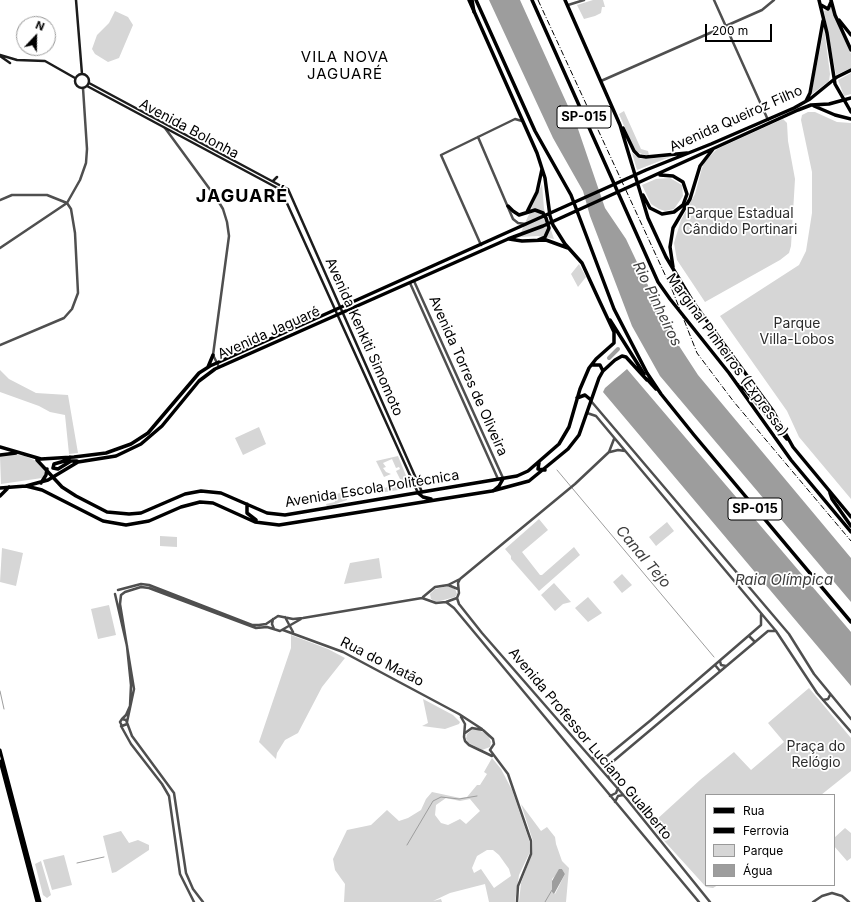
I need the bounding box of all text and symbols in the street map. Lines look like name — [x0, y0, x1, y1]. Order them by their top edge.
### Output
north arrow — [16, 16, 56, 56]
scale bar — [707, 16, 774, 42]
text: N — [34, 18, 47, 34]
text: 200 m — [712, 23, 748, 38]
district label: VILA NOVA JAGUARÉ — [301, 48, 389, 83]
street label: Avenida Queiroz Filho — [667, 82, 805, 156]
street label: Avenida Bolonha — [136, 96, 242, 162]
road number: SP-015 — [557, 106, 611, 128]
district label: JAGUARÉ — [196, 186, 288, 208]
park label: Parque Estadual Cândido Portinari — [683, 206, 797, 238]
street label: Avenida Kenkiti Simomoto — [321, 255, 407, 419]
water label: Rio Pinheiros — [629, 259, 685, 349]
street label: Marginal Pinheiros (Expressa) — [662, 270, 792, 440]
street label: Avenida Torres de Oliveira — [425, 293, 511, 459]
street label: Avenida Jaguaré — [215, 303, 323, 363]
park label: Parque Villa-Lobos — [760, 316, 834, 348]
street label: Avenida Escola Politécnica — [284, 467, 460, 511]
road number: SP-015 — [728, 498, 782, 520]
water label: Canal Tejo — [612, 522, 674, 592]
water label: Raia Olímpica — [735, 571, 833, 589]
street label: Rua do Matão — [337, 634, 427, 690]
street label: Avenida Professor Luciano Gualberto — [505, 645, 675, 843]
park label: Praça do Relógio — [787, 739, 845, 772]
legend — [705, 794, 835, 886]
text: Rua — [743, 803, 765, 818]
text: Ferrovia — [743, 823, 789, 838]
text: Parque — [743, 843, 783, 858]
text: Água — [743, 863, 772, 878]

